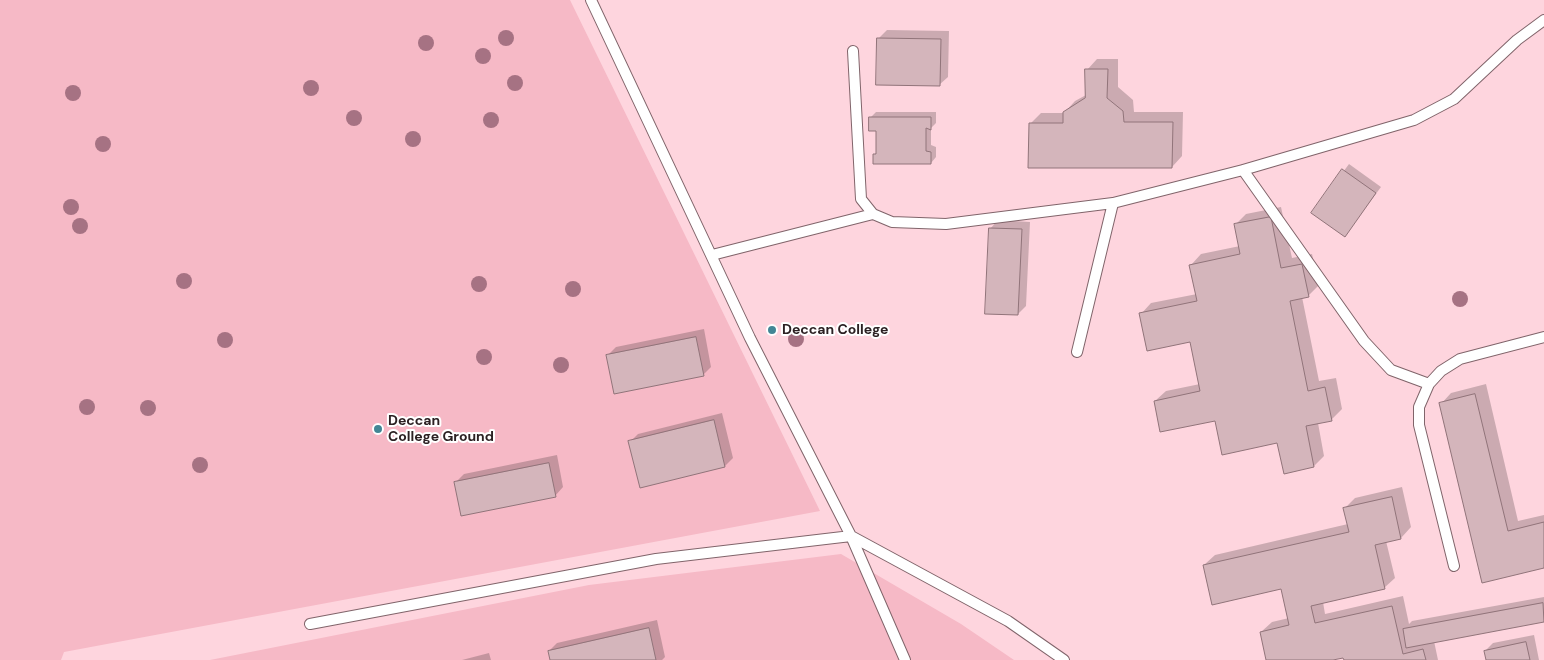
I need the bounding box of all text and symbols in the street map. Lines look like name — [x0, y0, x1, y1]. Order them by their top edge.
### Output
place label: Deccan College — [782, 322, 889, 338]
marker: Deccan College — [766, 324, 778, 336]
place label: Deccan College Ground — [388, 413, 494, 446]
marker: Deccan College Ground — [372, 423, 384, 435]

